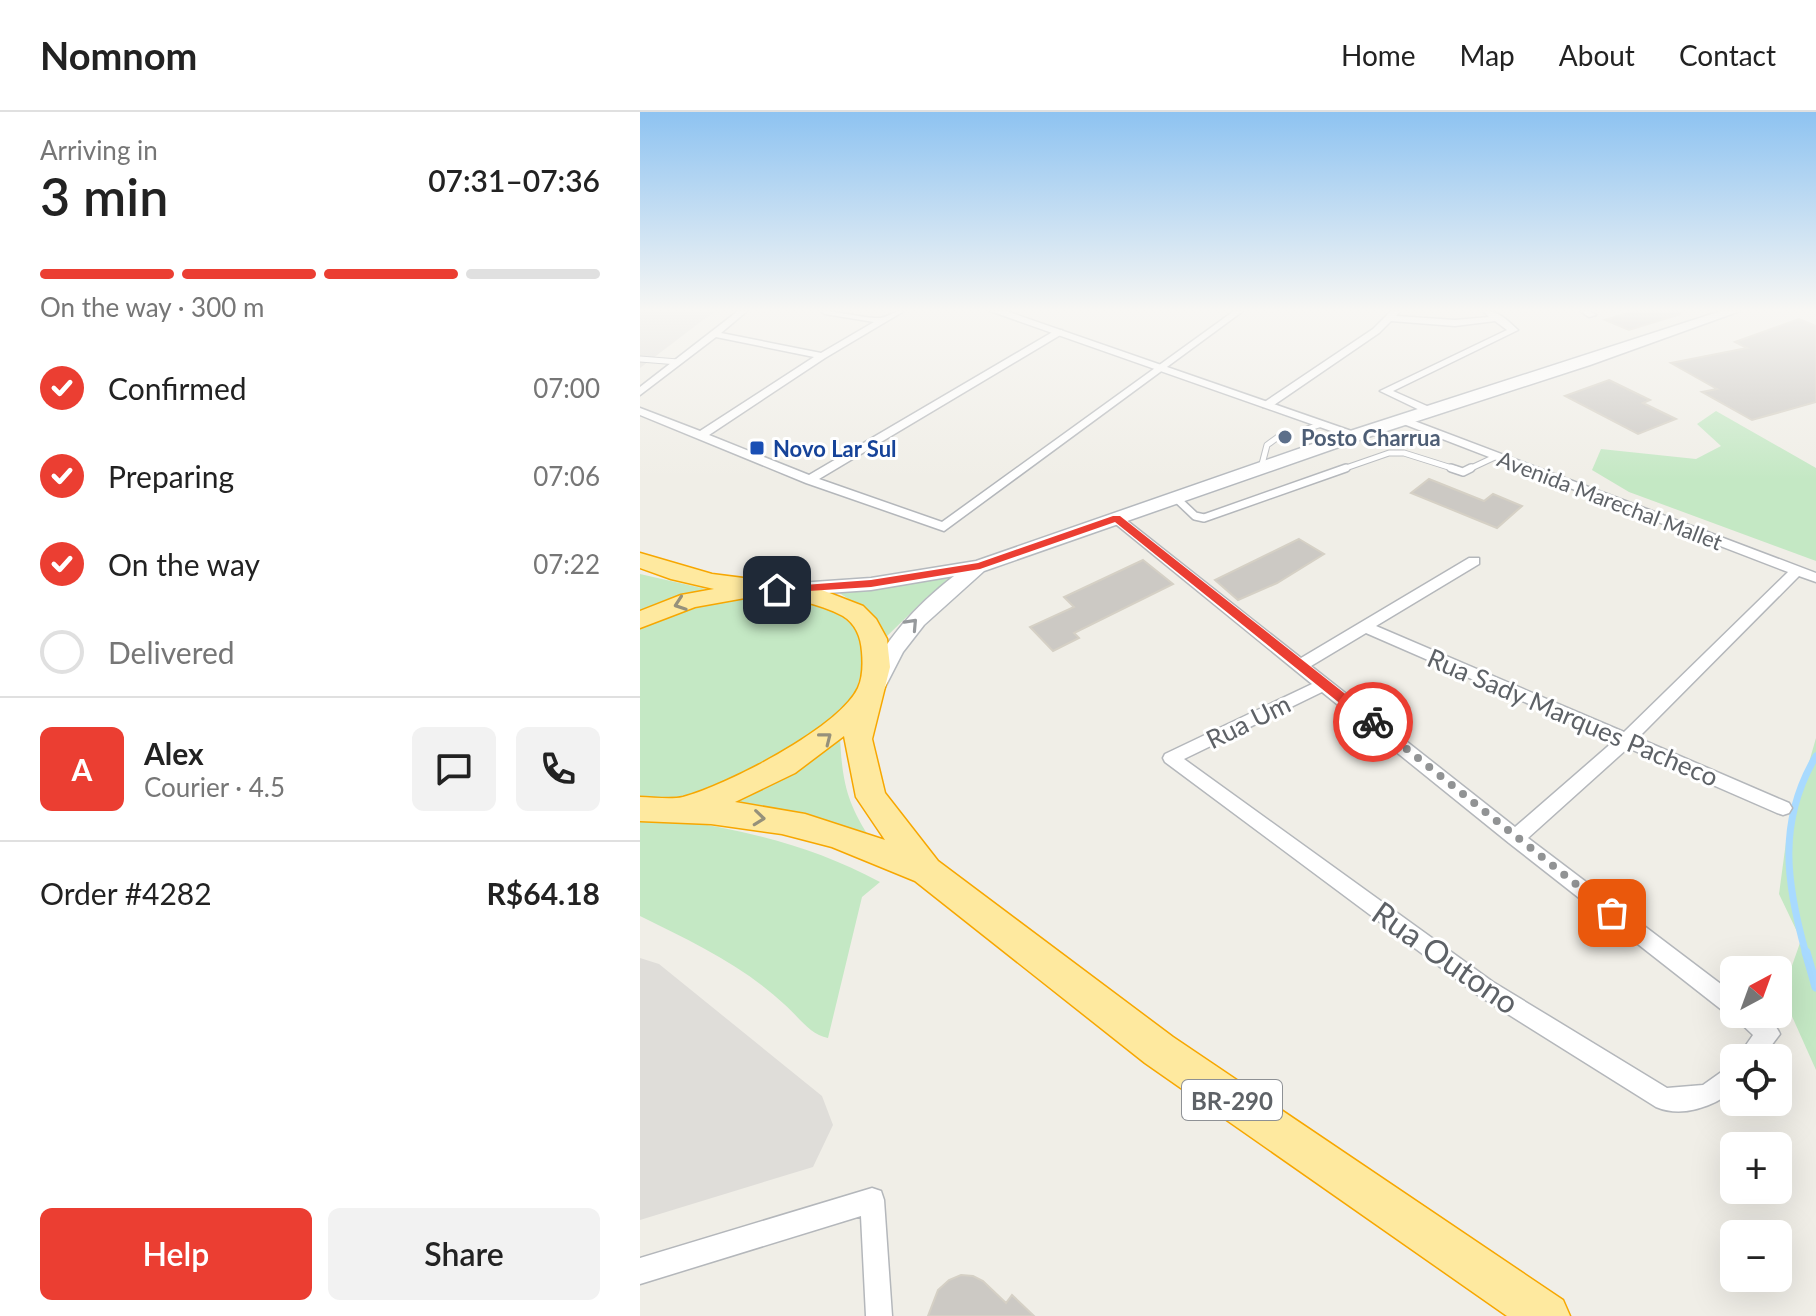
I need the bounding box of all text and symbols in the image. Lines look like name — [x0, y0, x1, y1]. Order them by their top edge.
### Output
text: Nomnom — [40, 32, 197, 78]
text: Home — [1341, 38, 1416, 72]
text: Map — [1460, 38, 1515, 72]
text: About — [1559, 38, 1635, 72]
text: Contact — [1679, 38, 1776, 72]
text: Arriving in — [40, 134, 158, 166]
text: 07:31–07:36 — [428, 162, 600, 198]
text: 3 min — [40, 165, 168, 227]
text: On the way · 300 m — [40, 291, 264, 323]
icon: check — [40, 366, 84, 410]
text: Confirmed — [108, 370, 247, 406]
text: 07:00 — [533, 372, 600, 404]
place label: Posto Charrua — [1301, 424, 1441, 451]
marker: Posto Charrua — [1276, 428, 1294, 446]
place label: Novo Lar Sul — [773, 435, 897, 462]
marker: Novo Lar Sul — [748, 439, 766, 457]
street label: Avenida Marechal Mallet — [1494, 445, 1726, 555]
icon: check — [40, 454, 84, 498]
text: Preparing — [108, 458, 234, 494]
text: 07:06 — [533, 460, 600, 492]
icon: check — [40, 542, 84, 586]
text: On the way — [108, 546, 260, 582]
text: 07:22 — [533, 548, 600, 580]
pin — [743, 556, 811, 624]
icon: home — [755, 568, 799, 612]
one-way arrow — [673, 594, 687, 610]
one-way arrow — [902, 619, 917, 633]
text: Delivered — [108, 634, 235, 670]
street label: Rua Sady Marques Pacheco — [1423, 641, 1723, 793]
courier — [1333, 682, 1413, 762]
street label: Rua Um — [1201, 687, 1295, 755]
icon: bike — [1351, 700, 1395, 744]
button: chat — [412, 727, 496, 811]
button: phone — [516, 727, 600, 811]
one-way arrow — [817, 734, 832, 748]
text: Alex — [144, 735, 204, 771]
text: A — [72, 751, 92, 787]
text: Courier · 4.5 — [144, 771, 285, 803]
one-way arrow — [753, 809, 766, 826]
text: Order #4282 — [40, 875, 212, 911]
text: R$64.18 — [487, 875, 600, 911]
pin — [1578, 879, 1646, 947]
icon: bag — [1590, 891, 1634, 935]
street label: Rua Outono — [1365, 892, 1527, 1022]
north arrow — [1720, 956, 1792, 1028]
map controls — [1720, 956, 1792, 1292]
button: locate — [1720, 1044, 1792, 1116]
road number: BR-290 — [1182, 1080, 1282, 1120]
button: + — [1720, 1132, 1792, 1204]
button: Help — [40, 1208, 312, 1300]
button: Share — [328, 1208, 600, 1300]
button: − — [1720, 1220, 1792, 1292]

